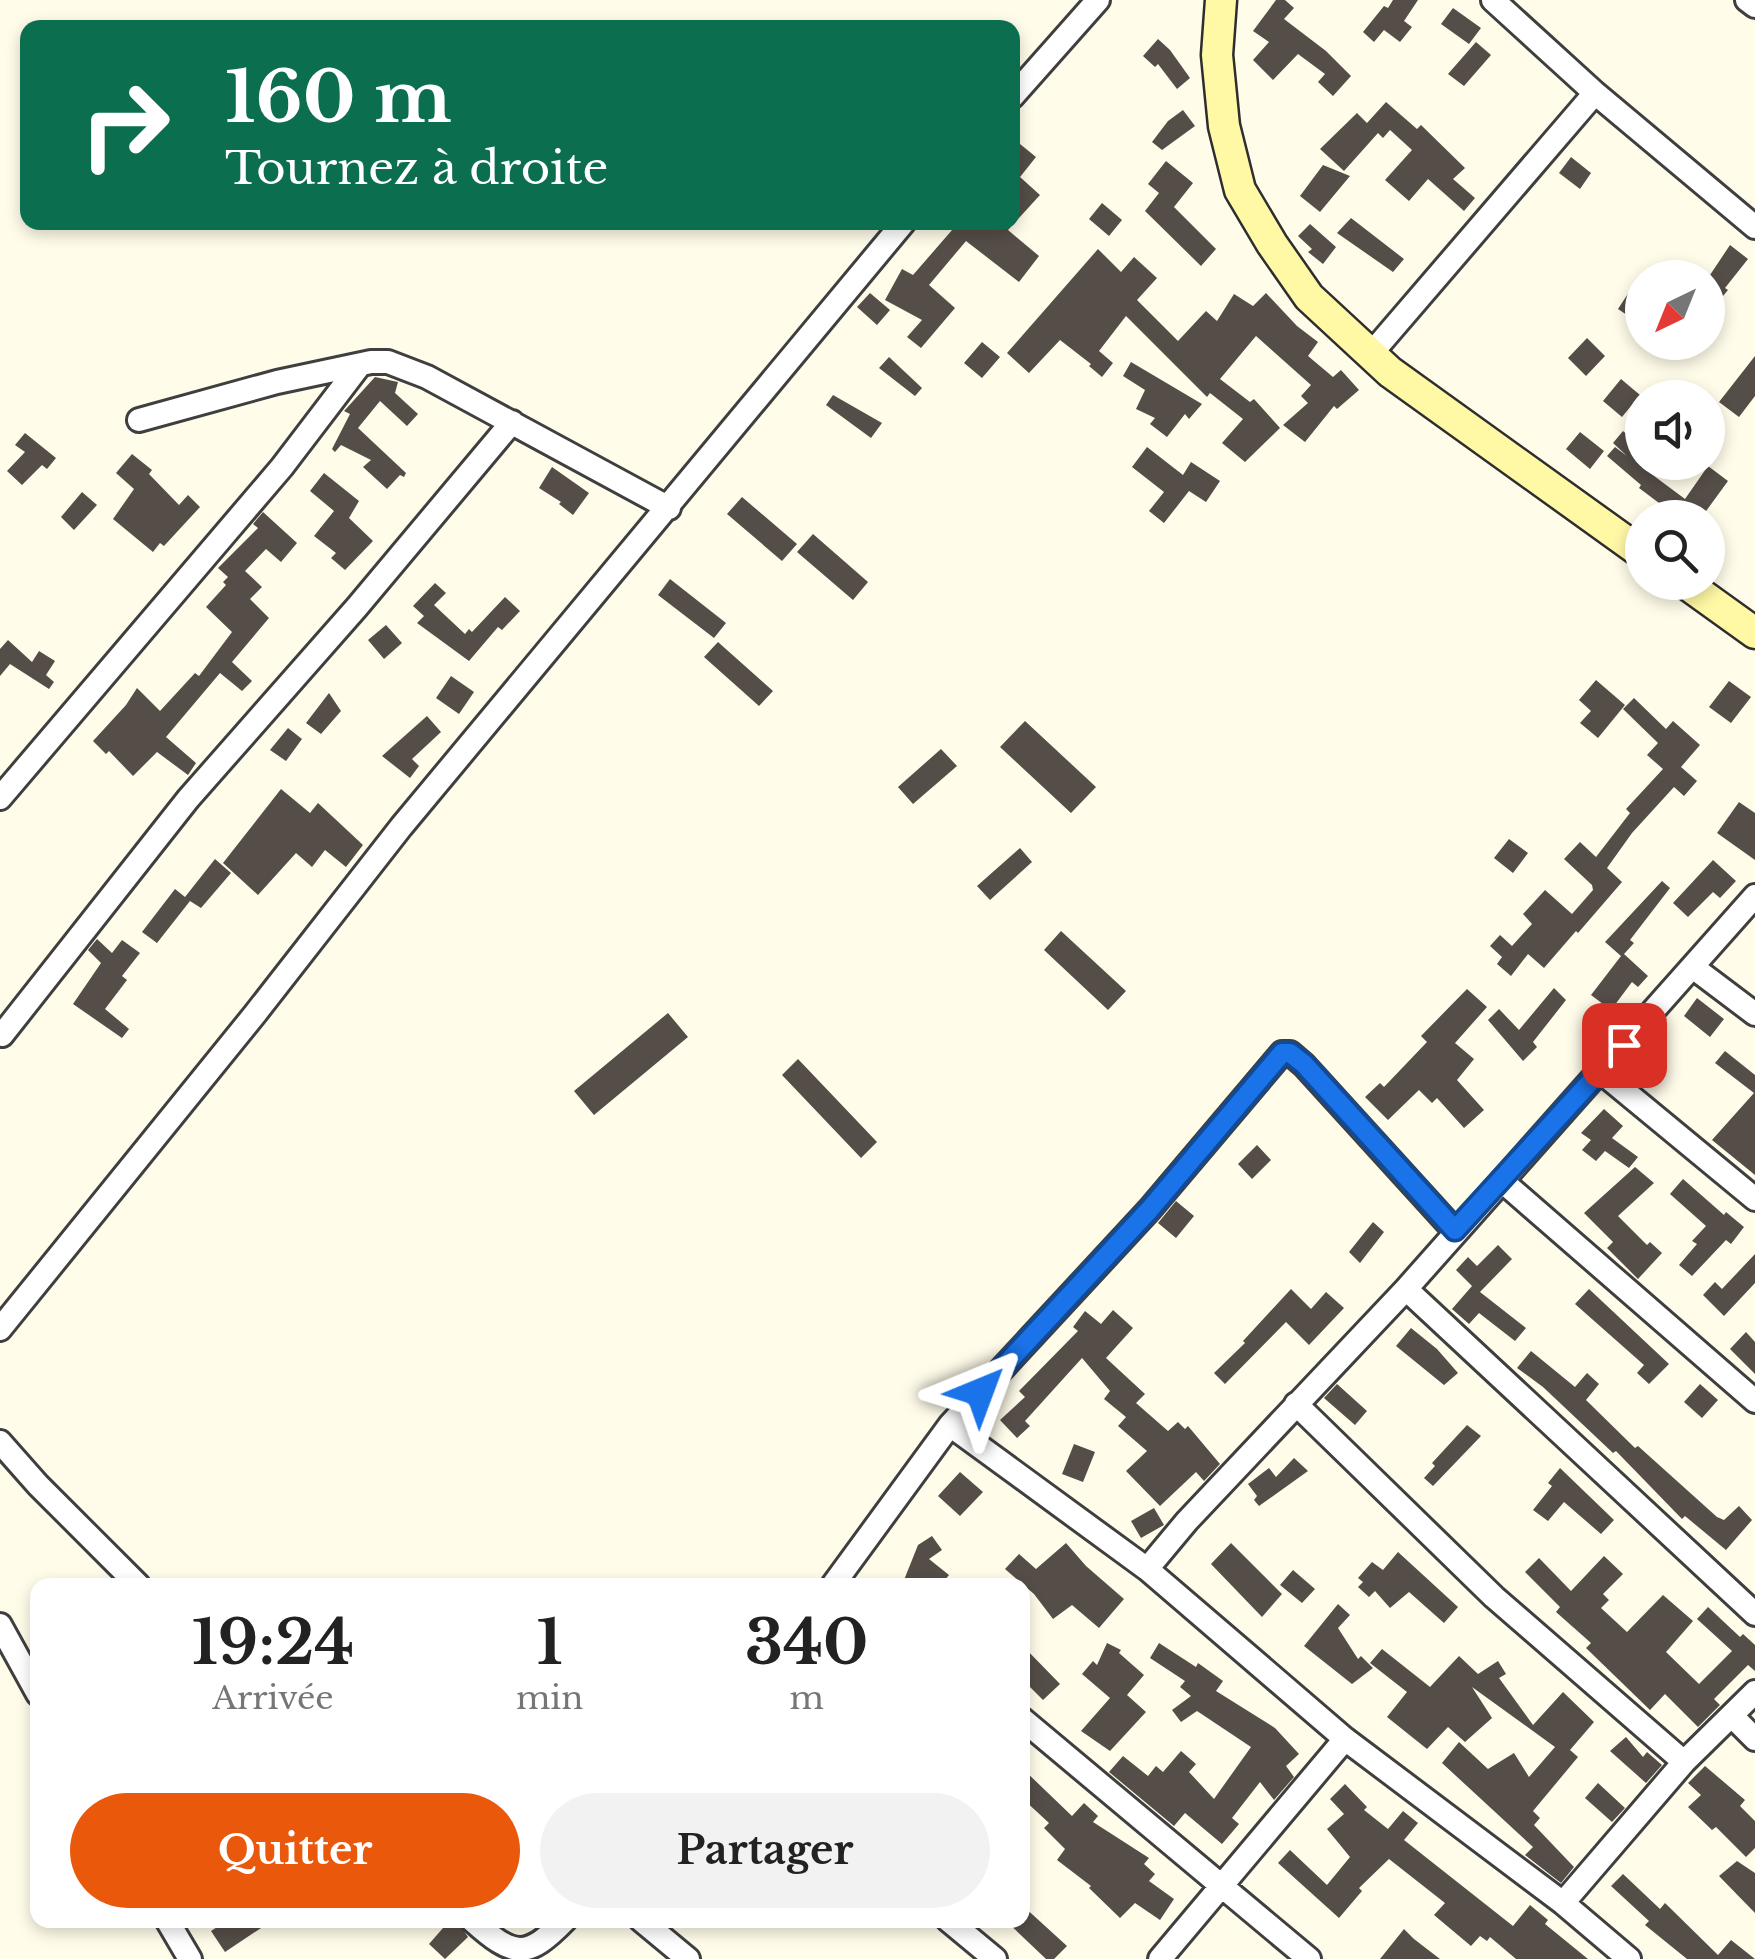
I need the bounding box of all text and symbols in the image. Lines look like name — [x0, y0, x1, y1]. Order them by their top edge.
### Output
text: 160 m — [225, 54, 452, 141]
icon: right — [60, 60, 190, 190]
text: Tournez à droite — [225, 140, 608, 196]
north arrow — [1625, 260, 1725, 360]
map controls — [1625, 260, 1725, 600]
button: sound — [1625, 380, 1725, 480]
button: search — [1625, 500, 1725, 600]
pin — [1582, 1003, 1667, 1088]
icon: arrive — [1597, 1018, 1652, 1073]
position arrow — [928, 1340, 1032, 1444]
text: 19:24 — [192, 1606, 354, 1680]
text: 1 — [536, 1606, 563, 1680]
text: 340 — [745, 1606, 868, 1680]
text: Arrivée — [212, 1678, 334, 1718]
text: min — [516, 1678, 583, 1718]
text: m — [789, 1678, 824, 1718]
button: Quitter — [70, 1793, 520, 1908]
button: Partager — [540, 1793, 990, 1908]

